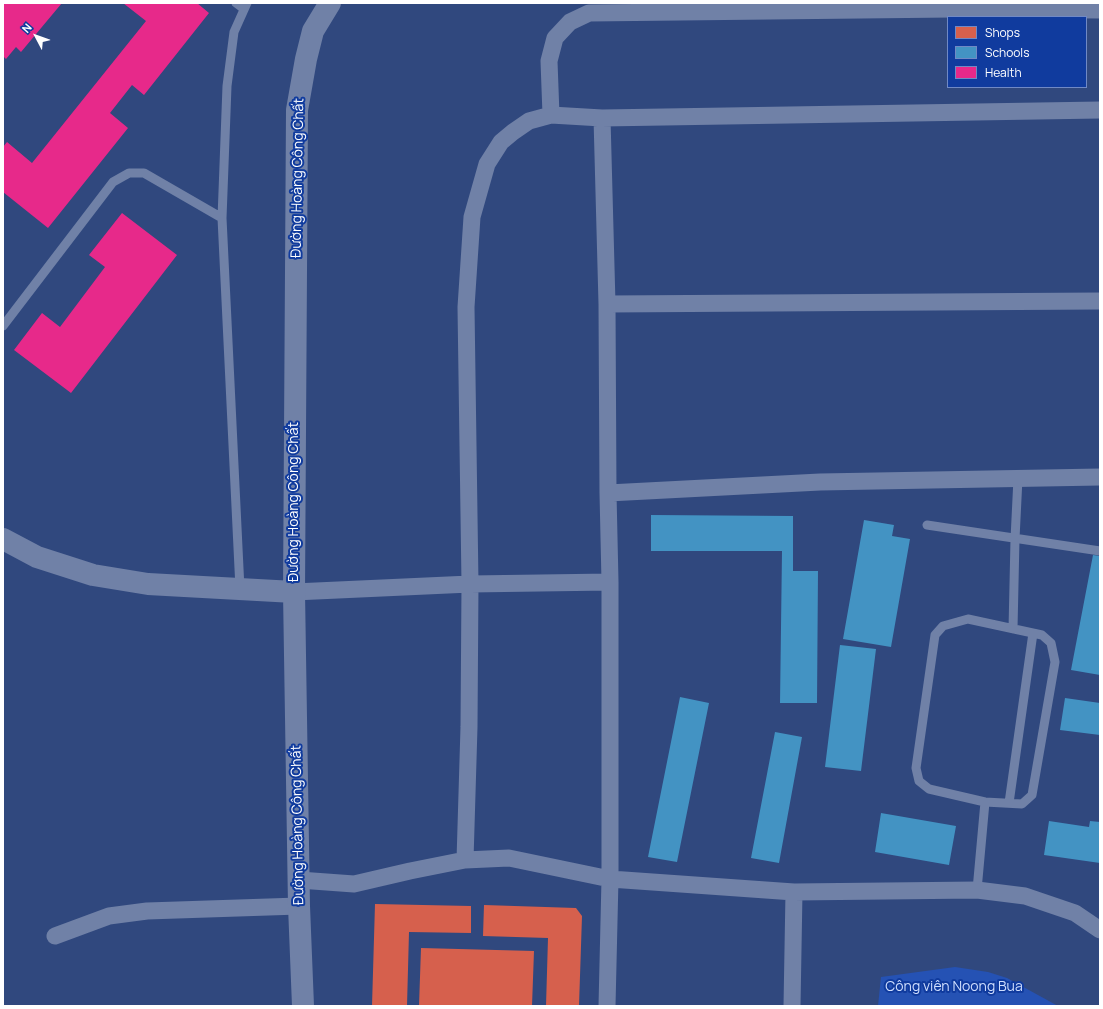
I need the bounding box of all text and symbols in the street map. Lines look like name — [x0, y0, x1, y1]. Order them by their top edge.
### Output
north arrow — [16, 16, 56, 56]
legend — [947, 16, 1087, 88]
text: N — [18, 20, 35, 36]
text: Shops — [985, 24, 1020, 41]
text: Schools — [985, 44, 1029, 61]
text: Health — [985, 64, 1022, 81]
street label: Đường Hoàng Công Chất — [288, 98, 308, 258]
street label: Đường Hoàng Công Chất — [286, 422, 302, 582]
street label: Đường Hoàng Công Chất — [288, 745, 308, 905]
park label: Công viên Noong Bua — [885, 979, 1023, 995]

